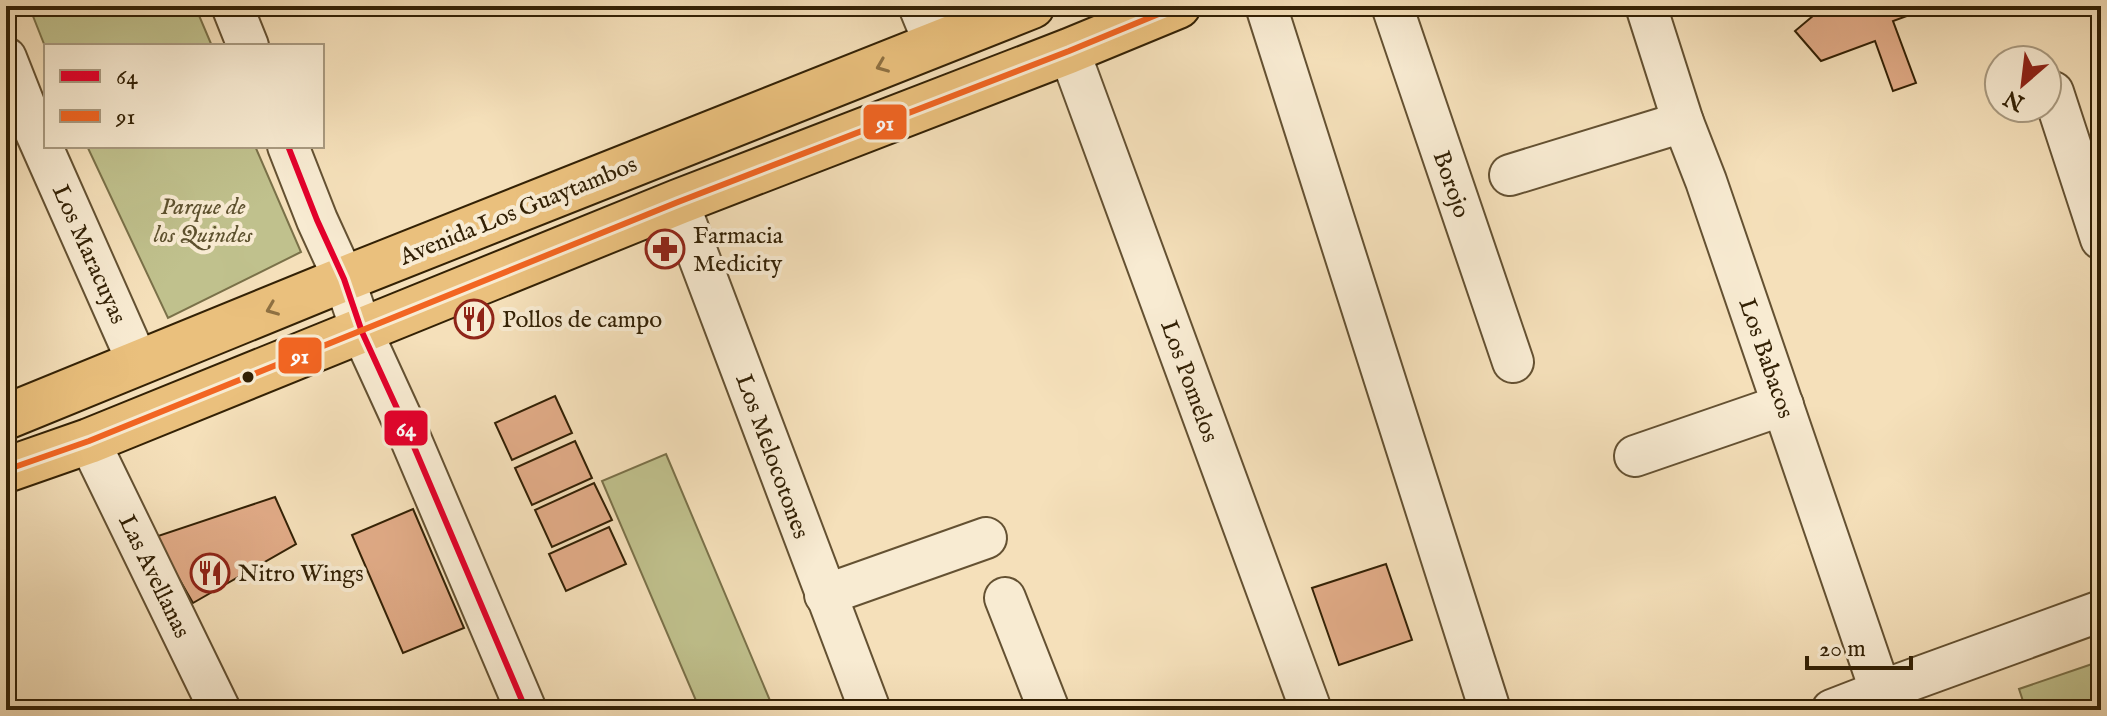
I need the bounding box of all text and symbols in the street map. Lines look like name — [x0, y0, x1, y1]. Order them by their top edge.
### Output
legend — [44, 44, 324, 148]
north arrow — [1983, 44, 2063, 124]
one-way arrow — [876, 56, 890, 73]
text: 64 — [116, 62, 138, 93]
text: N — [2000, 83, 2030, 117]
text: 91 — [115, 102, 135, 133]
line badge: 91 — [862, 103, 908, 141]
text: 91 — [875, 110, 894, 138]
street label: Borojo — [1425, 147, 1476, 222]
street label: Avenida Los Guaytambos — [394, 150, 642, 274]
street label: Los Maracuyas — [44, 180, 133, 329]
park label: Parque de los Quindes — [154, 192, 253, 251]
place label: Farmacia Medicity — [693, 221, 784, 280]
pharmacy icon: Farmacia Medicity — [644, 228, 686, 270]
street label: Los Babacos — [1731, 294, 1801, 423]
restaurant icon: Pollos de campo — [453, 298, 495, 340]
one-way arrow — [266, 299, 280, 316]
place label: Pollos de campo — [502, 305, 662, 336]
street label: Los Pomelos — [1152, 316, 1225, 447]
line badge: 91 — [277, 336, 323, 375]
text: 91 — [290, 343, 309, 371]
unlabelled marker — [240, 369, 256, 385]
street label: Los Melocotones — [727, 370, 816, 543]
line badge: 64 — [383, 409, 429, 447]
text: 64 — [396, 416, 417, 444]
street label: Las Avellanas — [110, 510, 197, 643]
restaurant icon: Nitro Wings — [189, 552, 231, 594]
place label: Nitro Wings — [238, 559, 364, 590]
scale bar — [1807, 620, 1911, 670]
text: 20 m — [1819, 634, 1866, 665]

